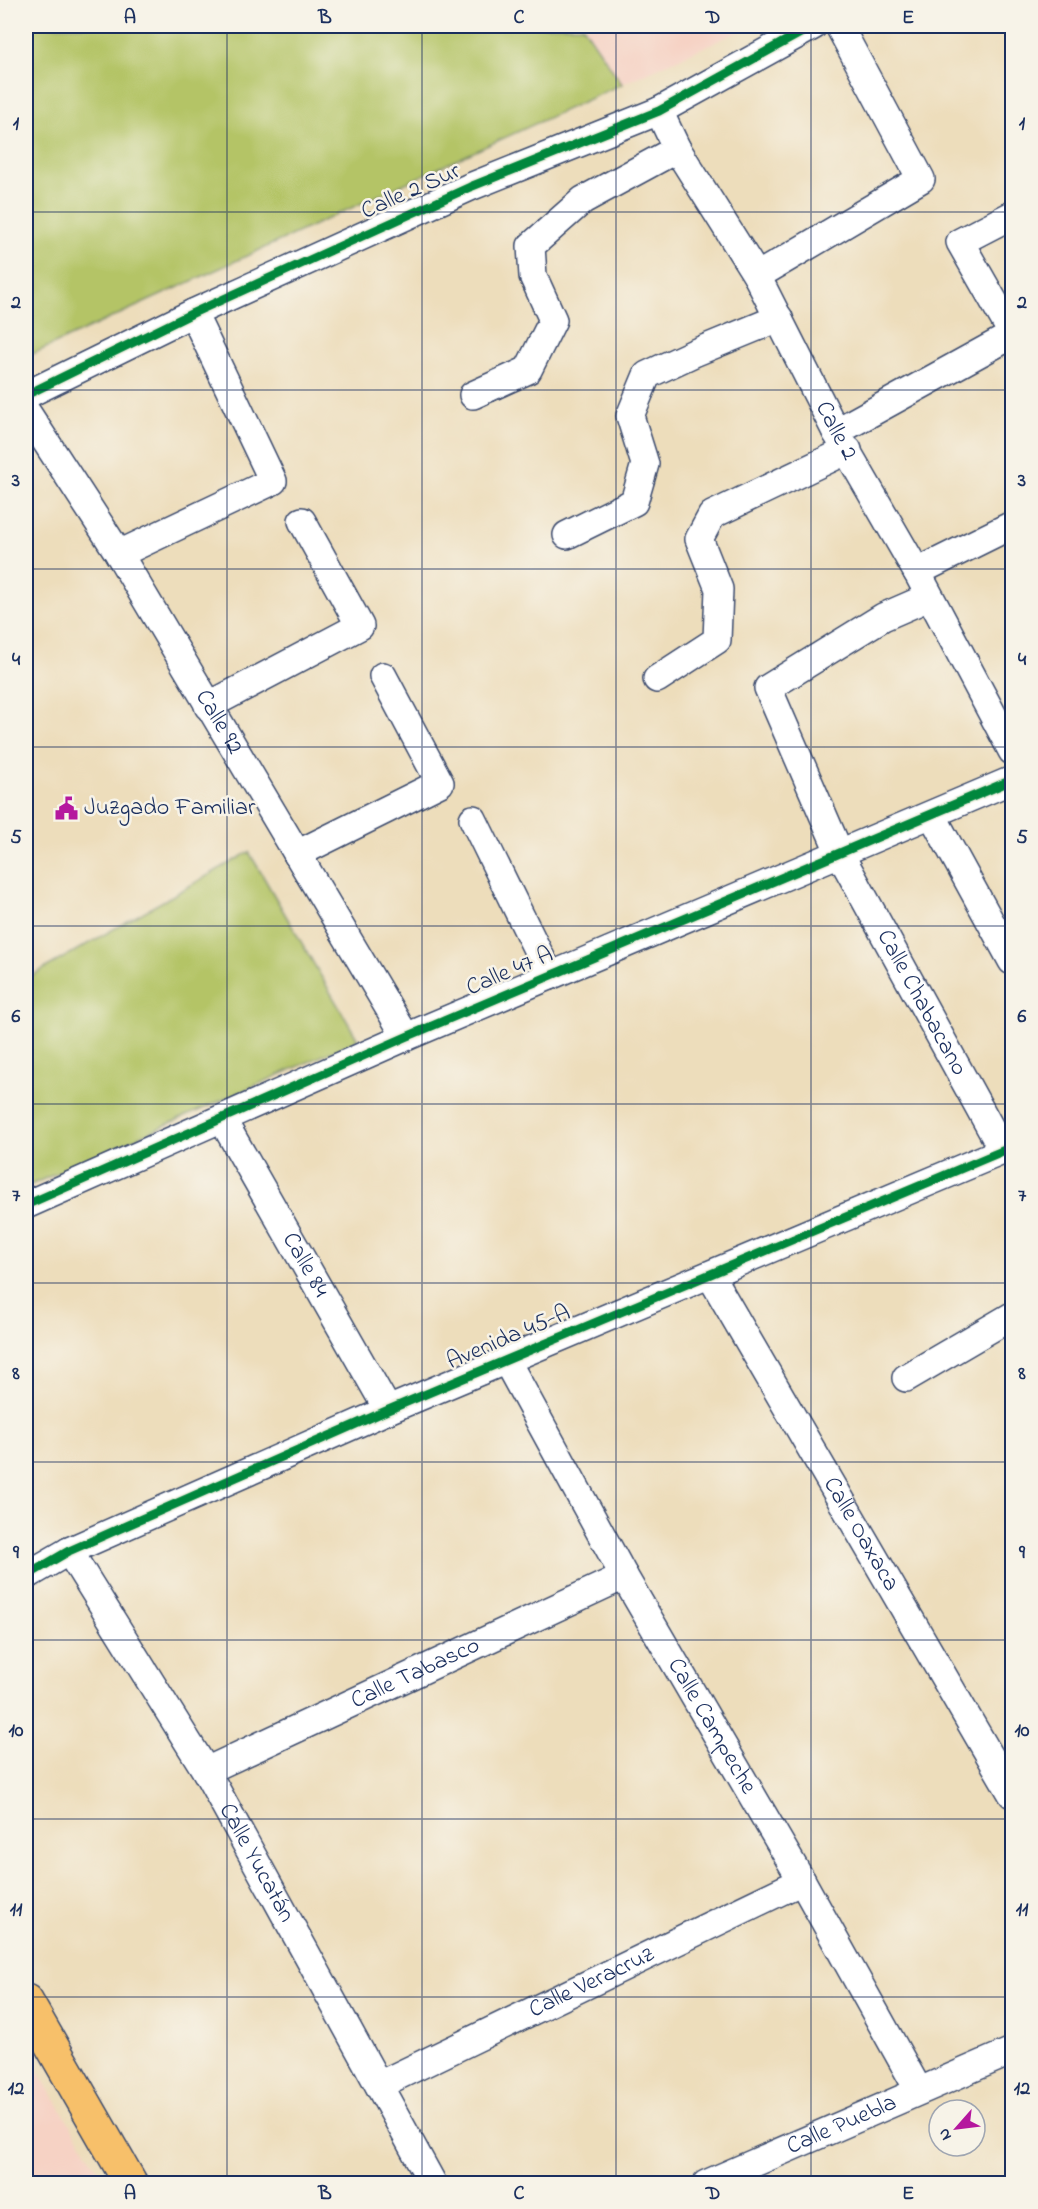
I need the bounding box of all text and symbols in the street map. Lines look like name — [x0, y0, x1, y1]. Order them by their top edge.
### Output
text: A — [124, 4, 136, 33]
text: B — [317, 4, 332, 33]
text: C — [514, 4, 525, 33]
text: D — [705, 4, 720, 33]
text: E — [902, 4, 914, 33]
text: 1 — [13, 110, 20, 139]
text: 1 — [1019, 110, 1026, 139]
street label: Calle 2 Sur — [356, 154, 467, 229]
text: 2 — [10, 289, 21, 318]
text: 2 — [1016, 289, 1027, 318]
street label: Calle 2 — [806, 395, 866, 467]
text: 3 — [11, 467, 20, 496]
text: 3 — [1017, 467, 1026, 496]
text: 4 — [12, 646, 21, 675]
text: 4 — [1018, 646, 1027, 675]
street label: Calle 92 — [186, 683, 252, 761]
place label: Juzgado Familiar — [84, 791, 256, 826]
public building icon: Juzgado Familiar — [53, 795, 79, 821]
text: 5 — [10, 824, 22, 853]
text: 5 — [1016, 824, 1028, 853]
street label: Calle Chabacano — [867, 923, 976, 1082]
street label: Calle 47 A — [461, 938, 559, 1006]
text: 6 — [12, 1003, 21, 1032]
text: 6 — [1018, 1003, 1027, 1032]
text: 7 — [12, 1182, 21, 1211]
text: 7 — [1018, 1182, 1027, 1211]
street label: Calle 84 — [273, 1226, 338, 1304]
street label: Avenida 45-A — [442, 1296, 576, 1380]
text: 8 — [11, 1360, 20, 1389]
text: 8 — [1017, 1360, 1026, 1389]
street label: Calle Oaxaca — [814, 1471, 908, 1598]
text: 9 — [12, 1539, 20, 1568]
text: 9 — [1018, 1539, 1026, 1568]
street label: Calle Tabasco — [345, 1628, 486, 1719]
street label: Calle Campeche — [658, 1652, 765, 1801]
text: 10 — [9, 1717, 24, 1746]
text: 10 — [1015, 1717, 1030, 1746]
street label: Calle Yucatán — [210, 1797, 303, 1929]
text: 11 — [10, 1896, 23, 1925]
text: 11 — [1016, 1896, 1029, 1925]
street label: Calle Veracruz — [523, 1937, 661, 2028]
text: 12 — [8, 2075, 24, 2104]
text: 12 — [1014, 2075, 1030, 2104]
street label: Calle Puebla — [781, 2086, 902, 2164]
north arrow — [927, 2098, 987, 2158]
text: N — [932, 2124, 959, 2145]
text: A — [124, 2180, 136, 2209]
text: B — [317, 2180, 332, 2209]
text: C — [514, 2180, 525, 2209]
text: D — [705, 2180, 720, 2209]
text: E — [902, 2180, 914, 2209]

